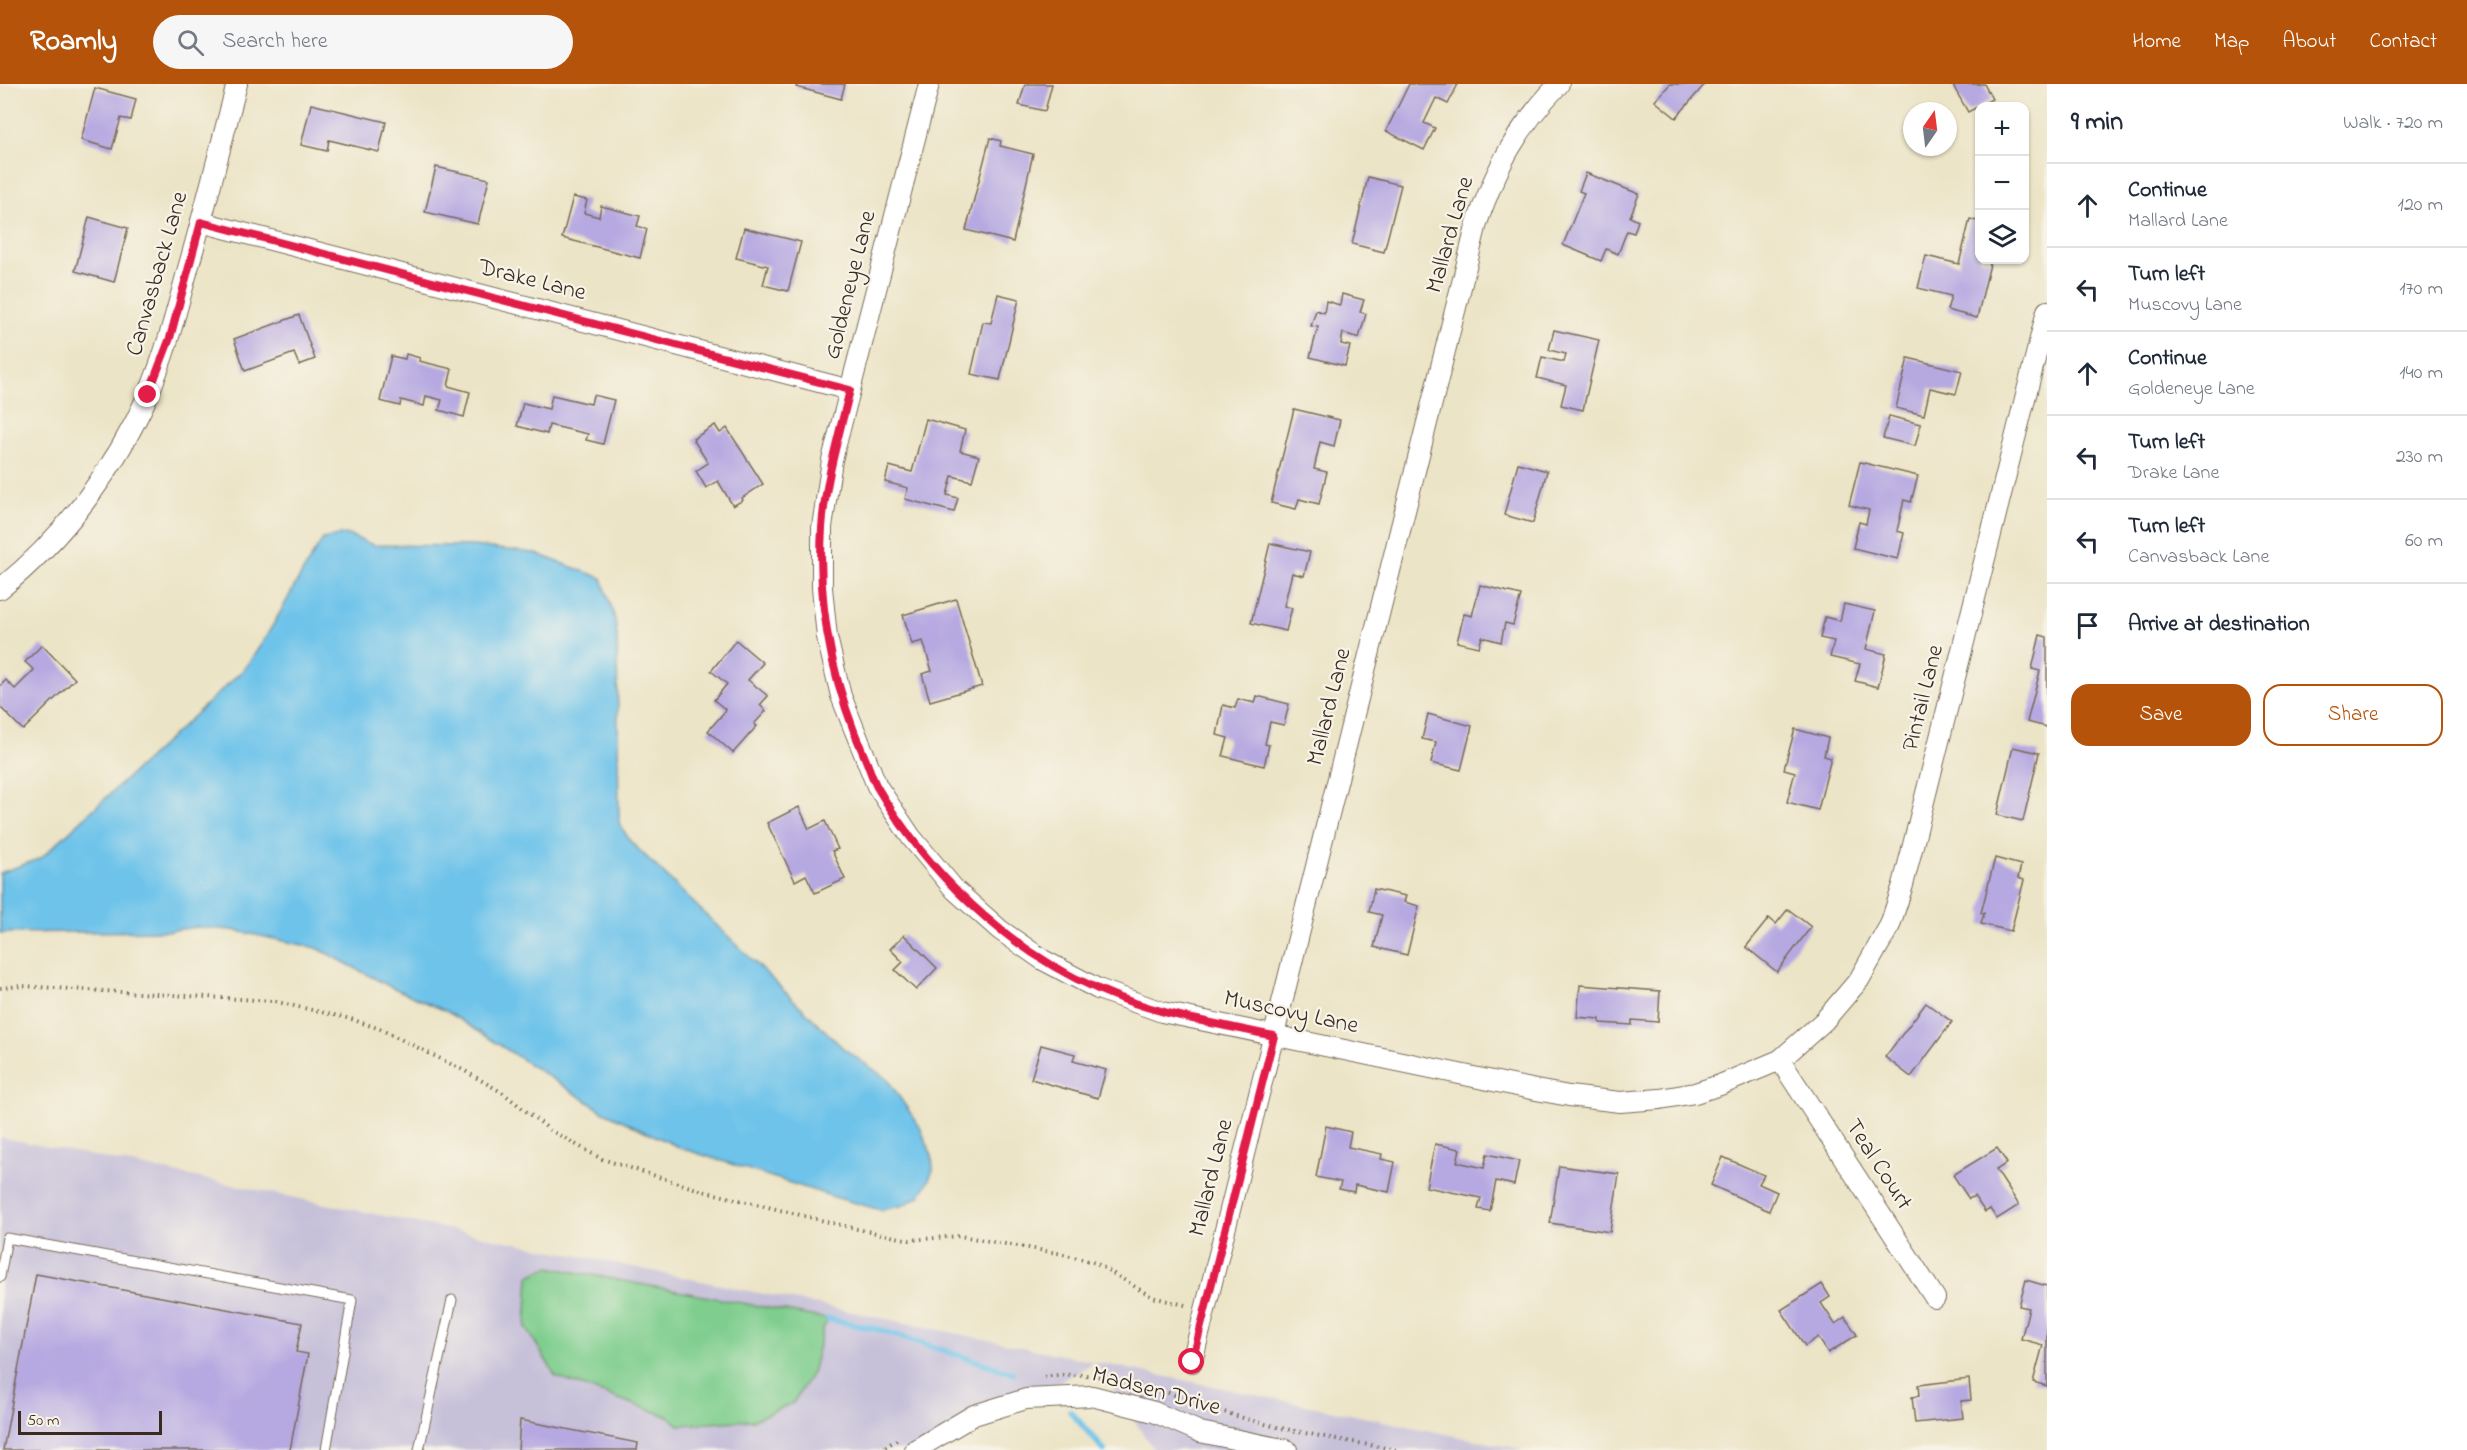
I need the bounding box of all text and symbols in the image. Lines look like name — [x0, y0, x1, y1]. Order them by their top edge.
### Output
search box — [153, 15, 573, 69]
text: Roamly — [30, 22, 117, 63]
icon: search — [174, 26, 207, 59]
text: Search here — [222, 26, 328, 58]
text: Home — [2132, 27, 2181, 57]
text: Map — [2214, 27, 2249, 57]
text: About — [2282, 27, 2336, 57]
text: Contact — [2369, 27, 2437, 57]
north arrow — [1903, 102, 1957, 156]
map controls — [1975, 102, 2029, 264]
button: + — [1975, 102, 2029, 156]
text: 9 min — [2071, 104, 2123, 142]
text: Walk · 720 m — [2343, 109, 2443, 138]
button: − — [1975, 156, 2029, 210]
street label: Mallard Lane — [1418, 172, 1484, 297]
text: Continue — [2128, 175, 2207, 207]
street label: Canvasback Lane — [118, 187, 198, 360]
icon: ahead — [2071, 189, 2104, 222]
text: 120 m — [2398, 191, 2443, 220]
street label: Goldeneye Lane — [816, 207, 887, 363]
text: Mallard Lane — [2128, 207, 2228, 236]
button: layers — [1975, 210, 2029, 264]
street label: Drake Lane — [474, 251, 590, 311]
text: Turn left — [2128, 259, 2205, 291]
icon: left — [2071, 273, 2104, 306]
text: 170 m — [2399, 275, 2443, 304]
text: Muscovy Lane — [2128, 291, 2242, 320]
text: Continue — [2128, 343, 2207, 375]
icon: ahead — [2071, 357, 2104, 390]
text: 140 m — [2399, 359, 2443, 388]
text: Goldeneye Lane — [2128, 375, 2255, 404]
route end — [134, 381, 160, 407]
text: Turn left — [2128, 427, 2205, 459]
icon: left — [2071, 441, 2104, 474]
text: 230 m — [2396, 443, 2443, 472]
text: Drake Lane — [2128, 459, 2219, 488]
text: Turn left — [2128, 511, 2205, 543]
icon: left — [2071, 525, 2104, 558]
text: 60 m — [2405, 527, 2443, 556]
text: Canvasback Lane — [2128, 543, 2269, 572]
icon: arrive — [2071, 609, 2104, 642]
text: Arrive at destination — [2128, 609, 2310, 641]
street label: Pintail Lane — [1894, 641, 1954, 755]
street label: Mallard Lane — [1299, 644, 1362, 769]
button: Save — [2071, 684, 2251, 746]
button: Share — [2263, 684, 2443, 746]
street label: Muscovy Lane — [1220, 982, 1362, 1045]
street label: Teal Court — [1835, 1113, 1921, 1217]
street label: Mallard Lane — [1181, 1115, 1244, 1240]
route start — [1178, 1348, 1204, 1374]
street label: Madsen Drive — [1088, 1358, 1224, 1426]
scale bar — [18, 1408, 162, 1436]
text: 50 m — [27, 1409, 59, 1433]

